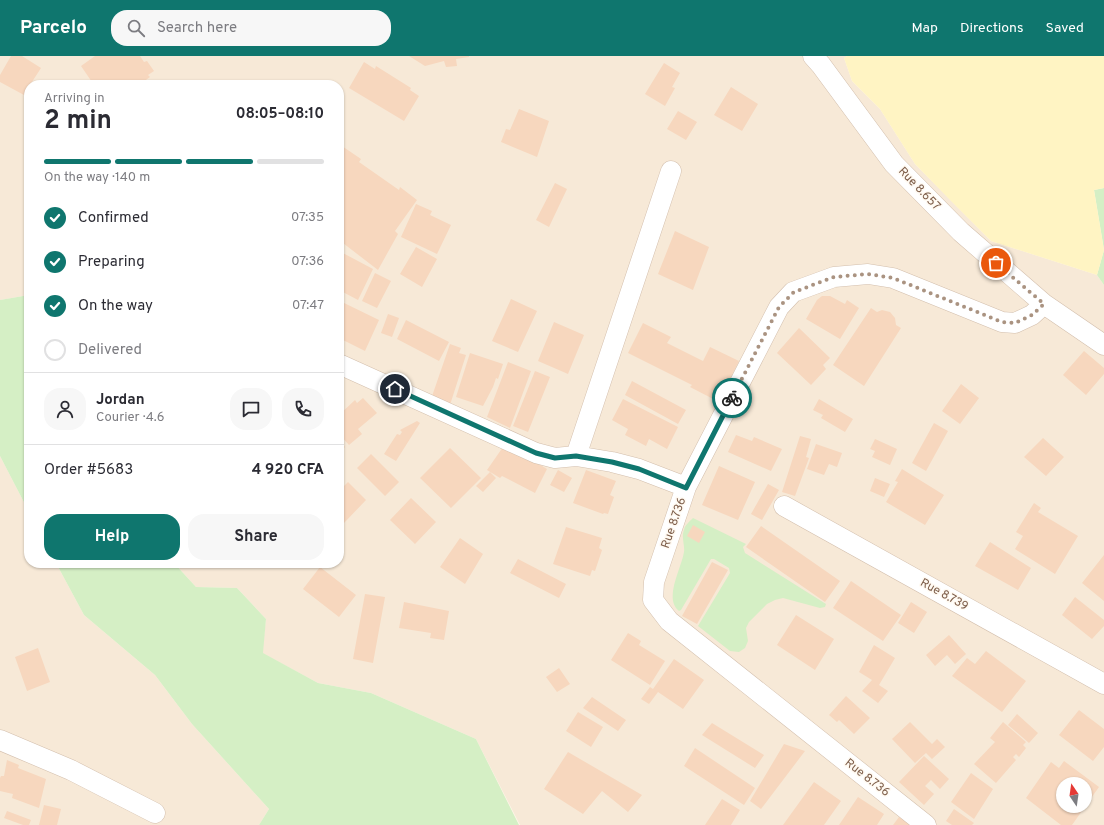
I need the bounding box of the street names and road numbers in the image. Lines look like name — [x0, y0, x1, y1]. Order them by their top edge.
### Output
street label: Rue 8.657 — [894, 164, 944, 214]
street label: Rue 8.736 — [658, 495, 690, 551]
street label: Rue 8.739 — [917, 575, 971, 615]
street label: Rue 8.736 — [841, 755, 893, 801]

